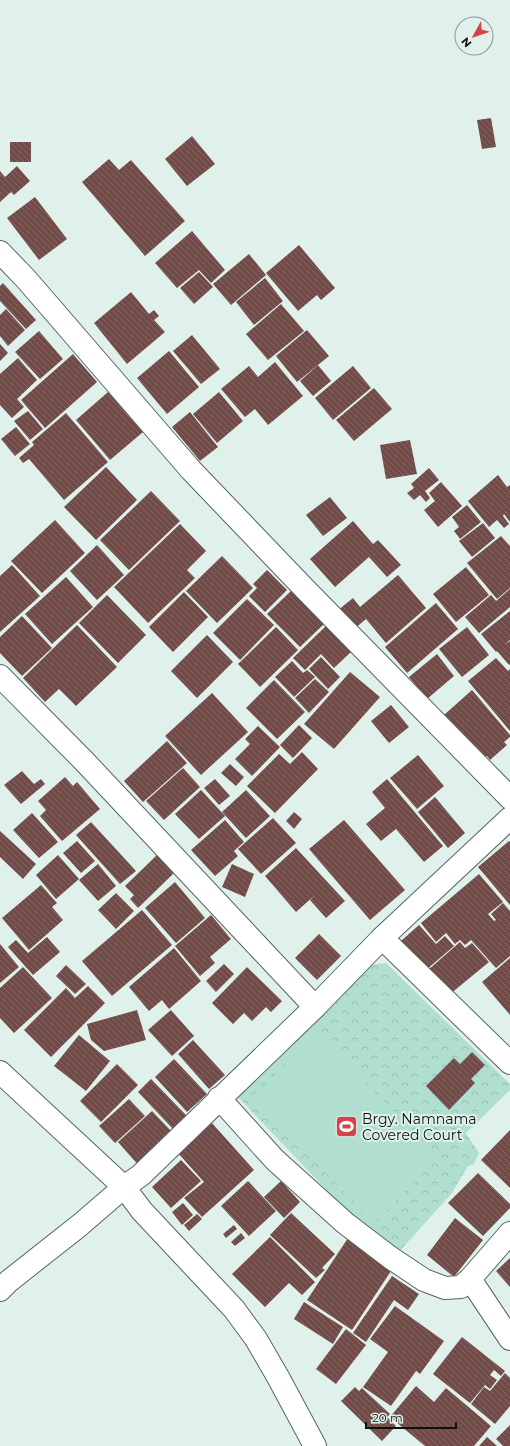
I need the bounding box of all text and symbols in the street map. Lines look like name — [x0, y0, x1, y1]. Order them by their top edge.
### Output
north arrow — [454, 16, 494, 56]
text: N — [458, 35, 475, 50]
place label: Brgy. Namnama Covered Court — [362, 1110, 477, 1144]
sports icon: Brgy. Namnama Covered Court — [333, 1114, 359, 1140]
scale bar — [366, 1404, 456, 1430]
text: 20 m — [372, 1410, 403, 1425]

